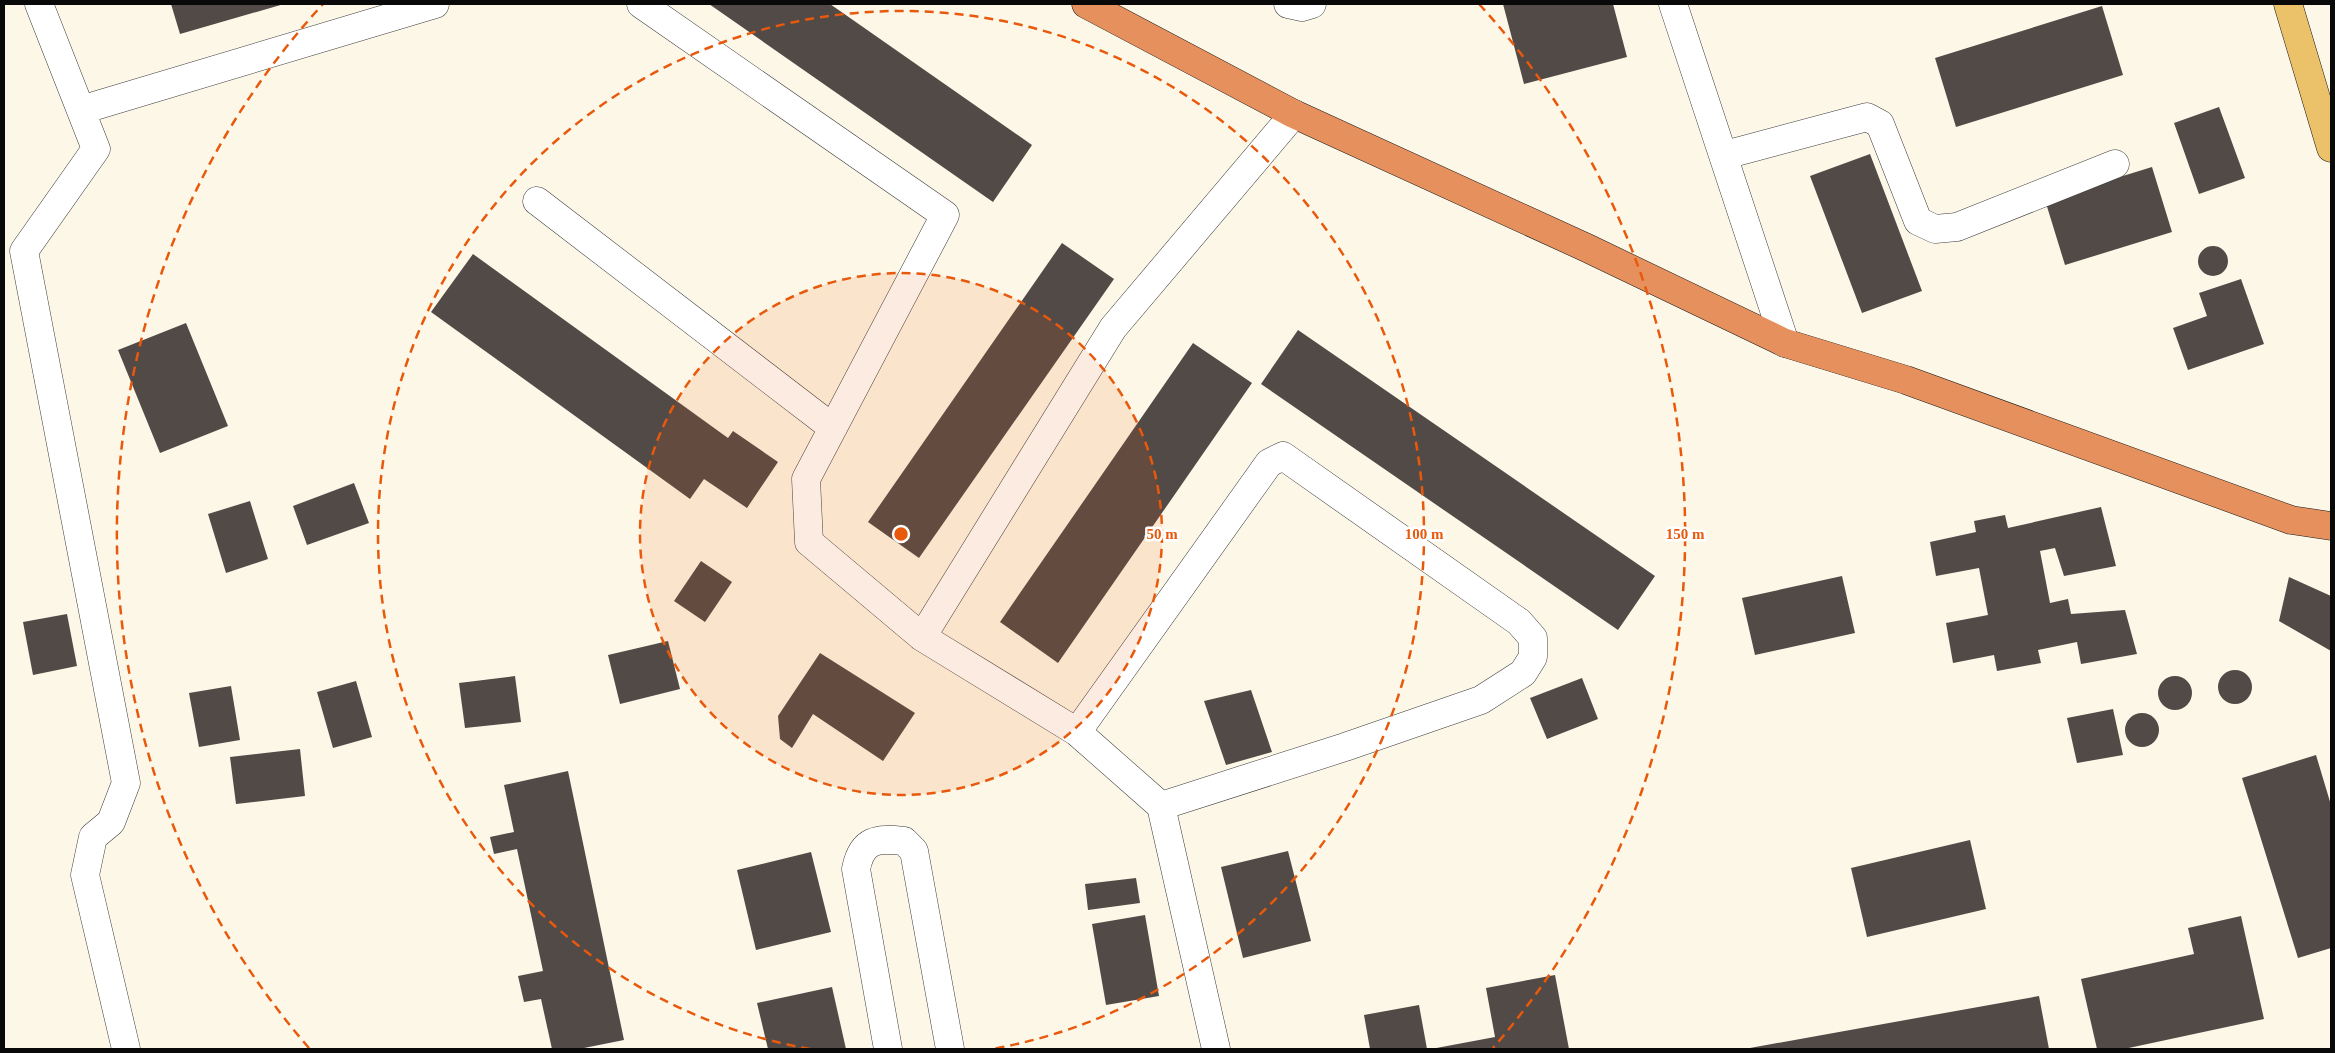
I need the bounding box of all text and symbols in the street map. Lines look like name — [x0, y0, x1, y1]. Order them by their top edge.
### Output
centre of rings — [892, 525, 910, 543]
text: 50 m — [1146, 526, 1178, 542]
text: 100 m — [1405, 526, 1444, 542]
text: 150 m — [1666, 526, 1705, 542]

